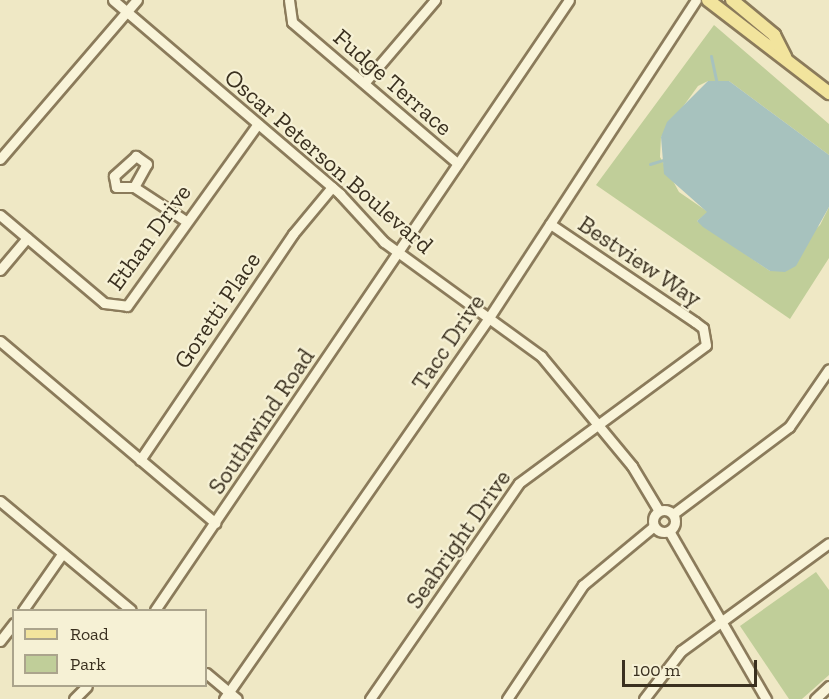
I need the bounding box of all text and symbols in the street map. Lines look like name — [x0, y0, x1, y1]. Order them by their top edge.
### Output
street label: Fudge Terrace — [327, 22, 459, 142]
street label: Oscar Peterson Boulevard — [219, 62, 439, 260]
street label: Ethan Drive — [101, 178, 197, 296]
street label: Bestview Way — [572, 209, 708, 313]
street label: Goretti Place — [167, 246, 267, 374]
street label: Tacc Drive — [405, 288, 491, 396]
street label: Southwind Road — [202, 343, 320, 499]
street label: Seabright Drive — [400, 464, 516, 614]
legend — [12, 609, 207, 687]
text: Road — [70, 623, 109, 645]
scale bar — [625, 648, 760, 686]
text: Park — [70, 653, 106, 675]
text: 100 m — [633, 659, 680, 681]

